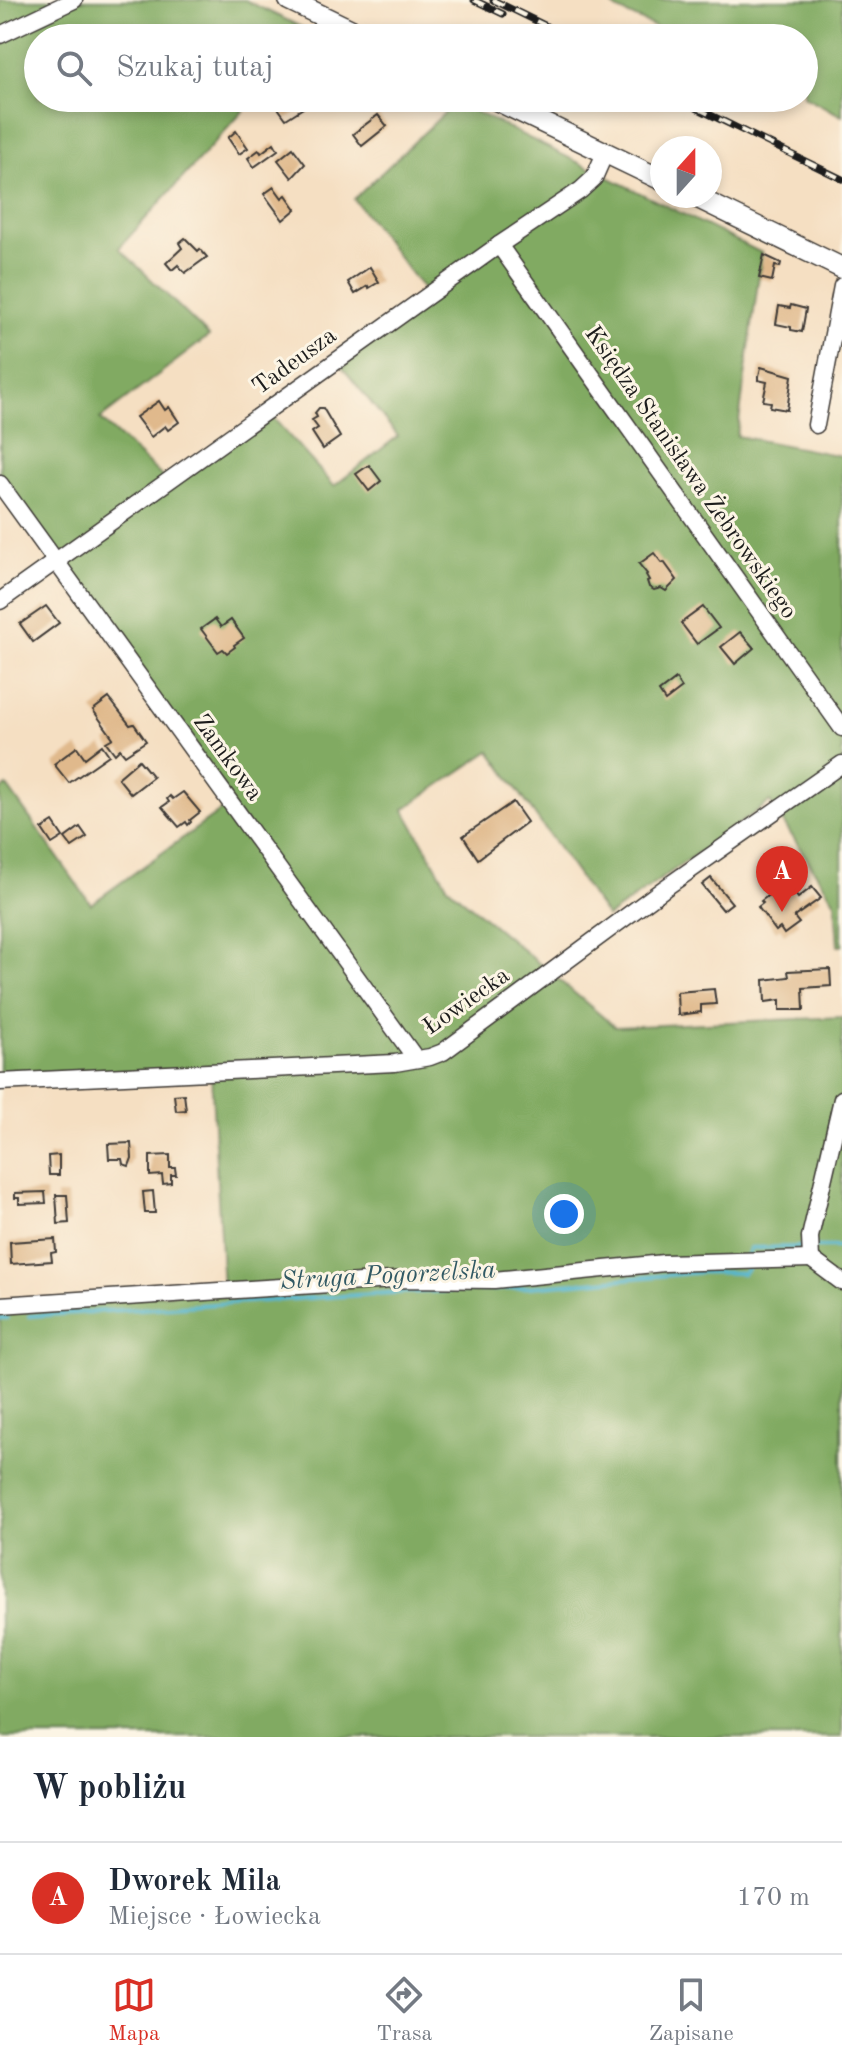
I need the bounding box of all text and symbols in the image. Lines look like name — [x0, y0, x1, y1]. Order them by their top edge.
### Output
search box — [24, 24, 818, 112]
icon: search — [52, 46, 96, 90]
text: Szukaj tutaj — [116, 53, 274, 83]
north arrow — [650, 136, 722, 208]
street label: Księdza Stanisława Żebrowskiego — [579, 321, 803, 624]
street label: Tadeusza — [249, 324, 341, 400]
street label: Zamkowa — [188, 710, 266, 806]
pin: A — [756, 846, 808, 912]
street label: Łowiecka — [420, 964, 515, 1040]
your location — [544, 1194, 584, 1234]
water label: Struga Pogorzelska — [279, 1257, 497, 1295]
text: W pobliżu — [32, 1772, 187, 1806]
text: Dworek Mila — [108, 1867, 281, 1897]
text: A — [48, 1885, 68, 1911]
text: 170 m — [737, 1885, 810, 1911]
text: Miejsce · Łowiecka — [108, 1904, 321, 1930]
tab: Mapa — [108, 1973, 160, 2048]
tab: Trasa — [376, 1973, 432, 2048]
tab: Zapisane — [649, 1973, 734, 2048]

